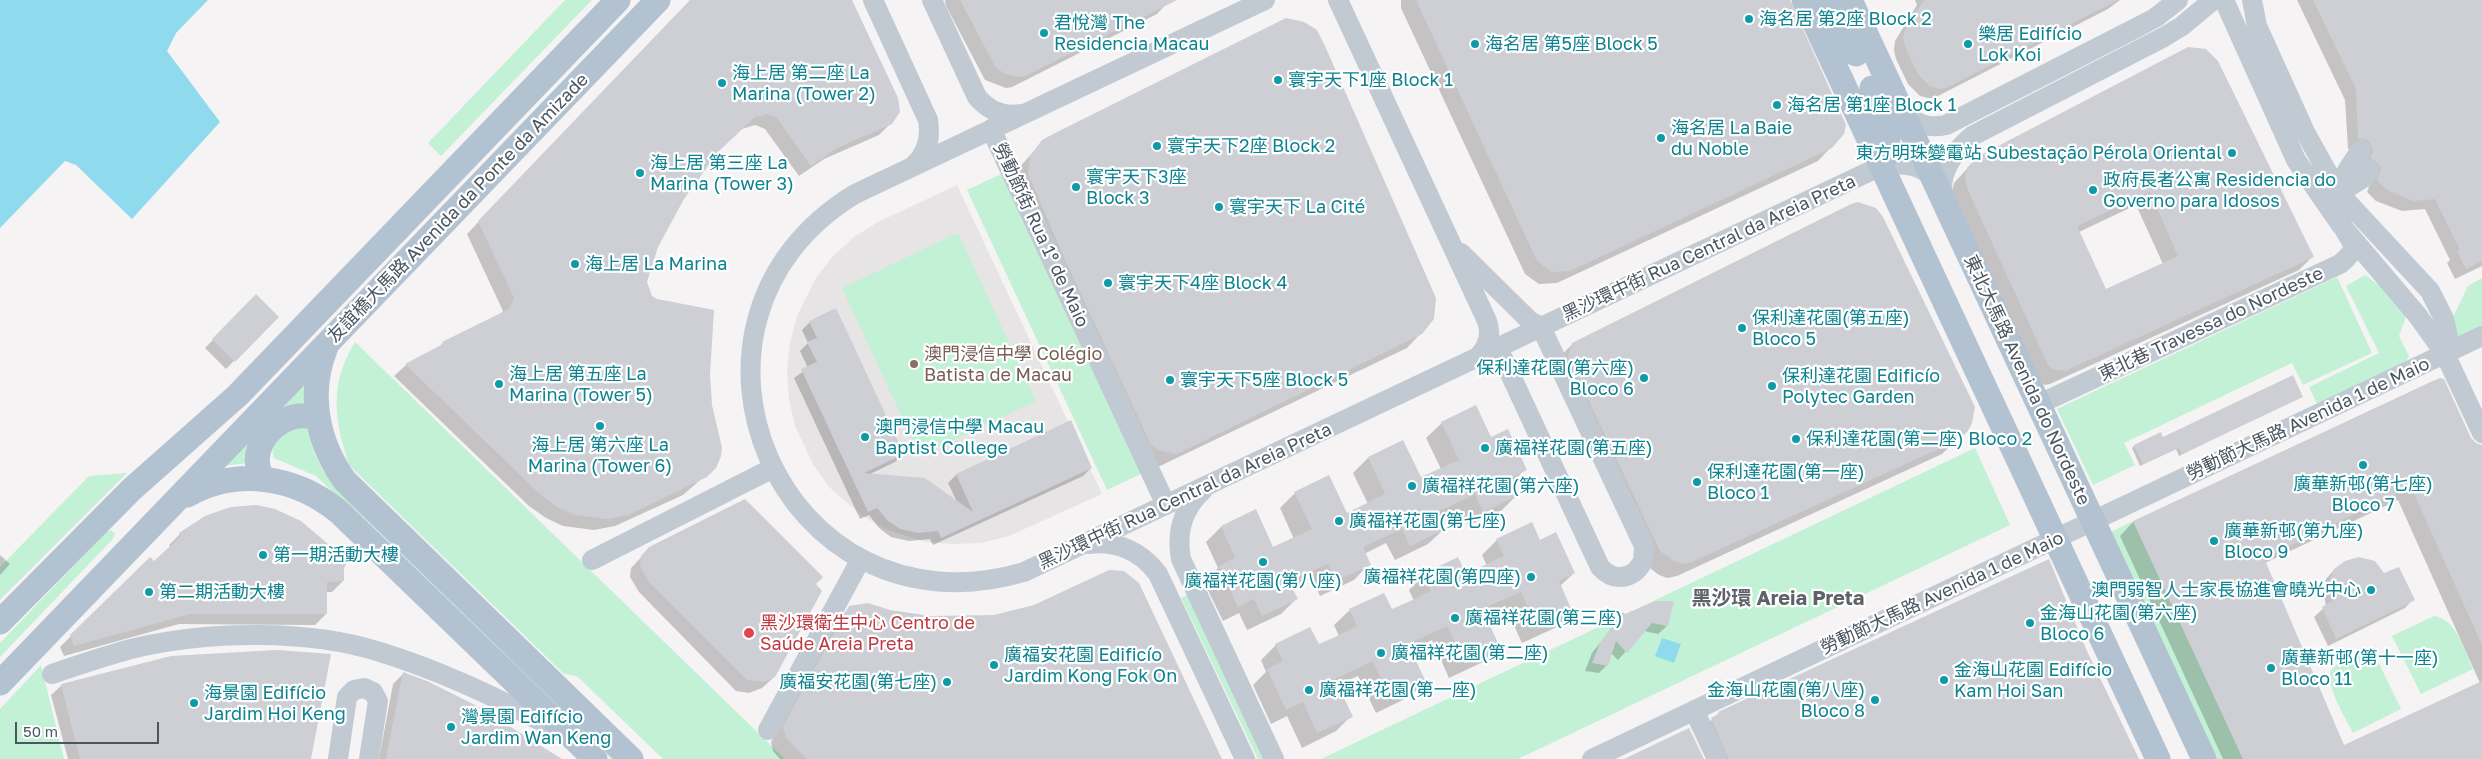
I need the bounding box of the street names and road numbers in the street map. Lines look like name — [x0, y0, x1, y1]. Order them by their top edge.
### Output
street label: 友誼橋大馬路 Avenida da Ponte da Amizade — [323, 69, 593, 347]
street label: 勞動節街 Rua 1º de Maio — [989, 139, 1093, 331]
street label: 黑沙環中街 Rua Central da Areia Preta — [1559, 170, 1859, 326]
street label: 東北大馬路 Avenida do Nordeste — [1959, 251, 2095, 509]
street label: 東北巷 Travessa do Nordeste — [2095, 262, 2327, 386]
street label: 勞動節大馬路 Avenida 1 de Maio — [2183, 353, 2433, 485]
street label: 黑沙環中街 Rua Central da Areia Preta — [1035, 418, 1335, 574]
street label: 勞動節大馬路 Avenida 1 de Maio — [1817, 527, 2067, 659]

